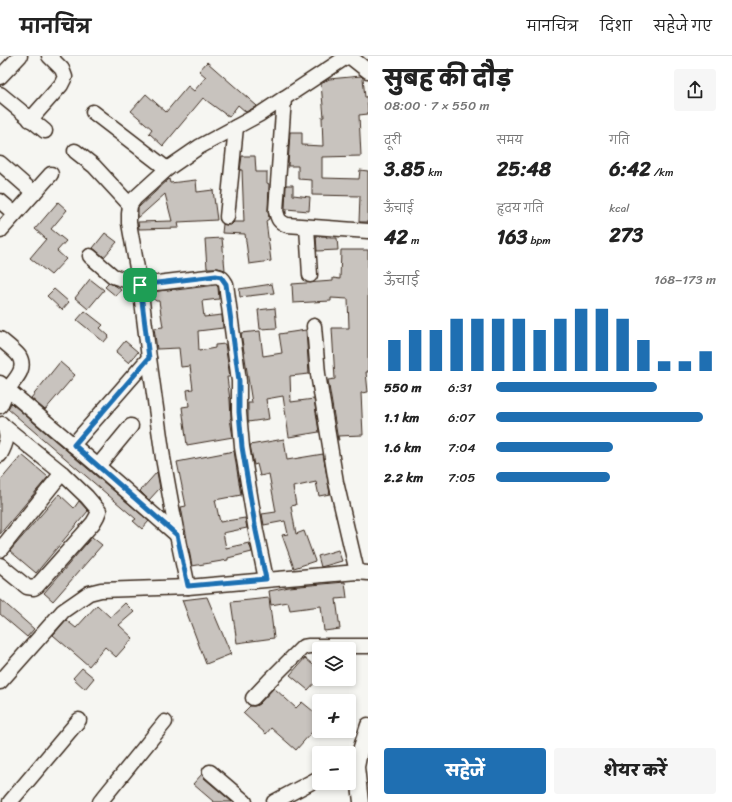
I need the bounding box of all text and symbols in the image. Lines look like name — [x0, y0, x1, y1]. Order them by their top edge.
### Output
text: मानचित्र — [20, 10, 91, 43]
text: मानचित्र — [527, 14, 578, 39]
text: दिशा — [600, 14, 632, 39]
text: सहेजे गए — [654, 14, 712, 39]
text: सुबह की दौड़ — [384, 59, 512, 98]
button: share — [674, 69, 716, 111]
text: 08:00 · 7 × 550 m — [384, 94, 490, 117]
text: दूरी — [384, 131, 401, 150]
text: समय — [497, 131, 523, 150]
text: गति — [609, 131, 629, 150]
text: 3.85 — [384, 152, 425, 187]
text: 25:48 — [497, 152, 551, 187]
text: 6:42 — [609, 152, 651, 187]
text: km — [425, 163, 442, 182]
text: /km — [651, 163, 673, 182]
text: ऊँचाई — [384, 199, 414, 218]
text: हृदय गति — [497, 199, 543, 218]
text: kcal — [609, 199, 629, 218]
text: 273 — [609, 218, 643, 253]
text: 42 — [384, 220, 408, 255]
text: 163 — [497, 220, 528, 255]
text: m — [408, 231, 419, 250]
text: bpm — [528, 231, 551, 250]
pin — [123, 268, 157, 302]
text: 168–173 m — [654, 268, 716, 291]
text: ऊँचाई — [384, 269, 419, 292]
icon: arrive — [129, 274, 151, 296]
text: 550 m — [384, 376, 421, 399]
text: 6:31 — [448, 376, 472, 399]
text: 1.1 km — [384, 406, 419, 429]
text: 6:07 — [448, 406, 475, 429]
text: 1.6 km — [384, 436, 421, 459]
text: 7:04 — [448, 436, 476, 459]
text: 2.2 km — [384, 466, 423, 489]
text: 7:05 — [448, 466, 476, 489]
map controls — [312, 642, 356, 790]
button: layers — [312, 642, 356, 686]
button: + — [312, 694, 356, 738]
button: − — [312, 746, 356, 790]
button: सहेजें — [384, 748, 546, 794]
button: शेयर करें — [554, 748, 716, 794]

